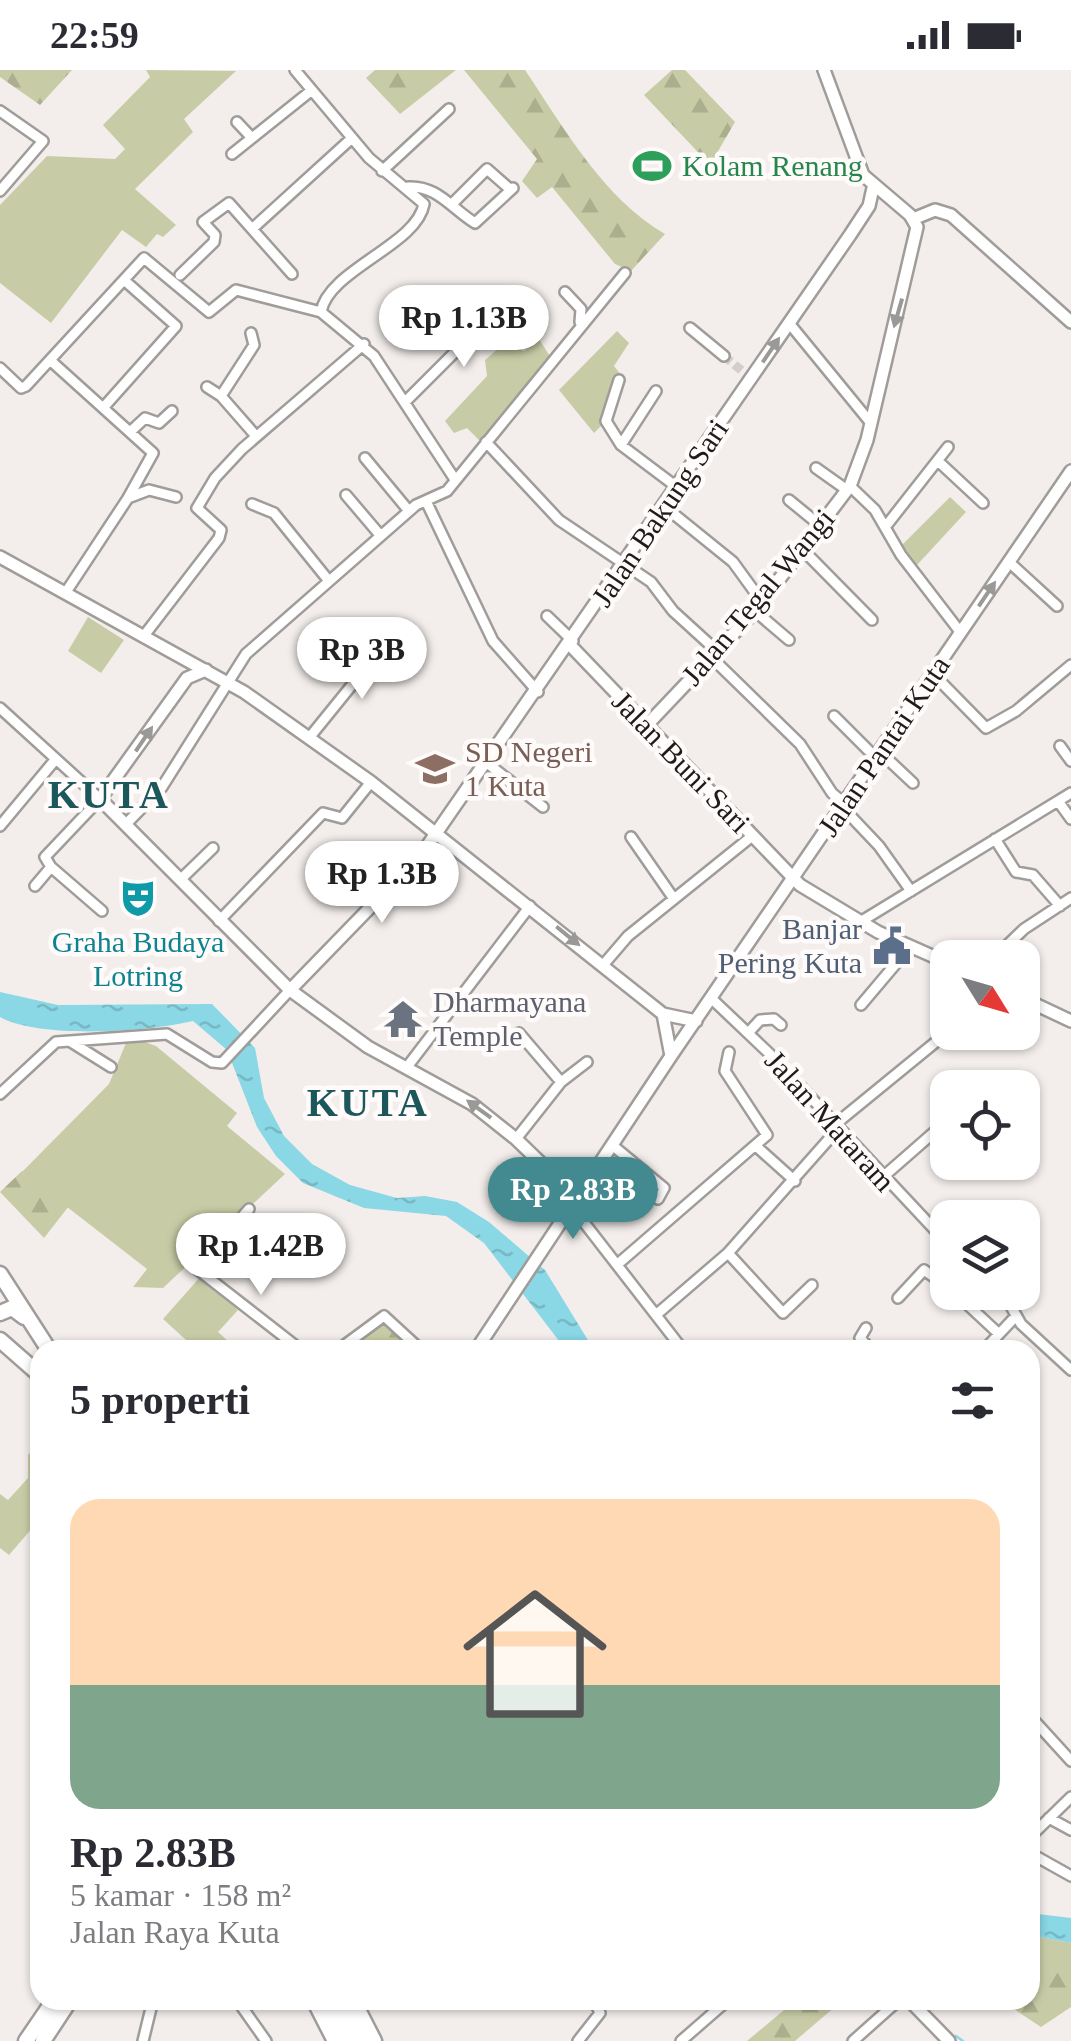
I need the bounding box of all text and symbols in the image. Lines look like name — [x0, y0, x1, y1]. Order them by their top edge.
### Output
text: 22:59 — [50, 14, 139, 56]
sports icon: Kolam Renang — [631, 145, 673, 187]
place label: Kolam Renang — [682, 149, 863, 182]
pin: Rp 1.13B — [361, 285, 567, 370]
one-way arrow — [890, 298, 906, 329]
text: Rp 1.13B — [401, 299, 527, 335]
one-way arrow — [761, 337, 780, 364]
street label: Jalan Bakung Sari — [585, 413, 734, 612]
street label: Jalan Tegal Wangi — [674, 502, 841, 691]
one-way arrow — [977, 581, 996, 608]
pin: Rp 3B — [292, 617, 432, 702]
text: Rp 3B — [319, 631, 405, 667]
street label: Jalan Pantai Kuta — [811, 649, 956, 842]
street label: Jalan Buni Sari — [606, 684, 757, 839]
one-way arrow — [134, 725, 153, 752]
place label: SD Negeri 1 Kuta — [465, 735, 592, 802]
school or university icon: SD Negeri 1 Kuta — [414, 748, 456, 790]
district label: KUTA — [48, 772, 170, 817]
pin: Rp 1.3B — [290, 841, 474, 926]
text: Rp 1.3B — [327, 855, 437, 891]
theatre icon: Graha Budaya Lotring — [117, 877, 159, 919]
place label: Banjar Pering Kuta — [718, 912, 862, 979]
place label: Graha Budaya Lotring — [52, 925, 224, 992]
one-way arrow — [555, 925, 581, 945]
public building icon: Banjar Pering Kuta — [871, 925, 913, 967]
north arrow — [930, 940, 1040, 1050]
map controls — [930, 940, 1040, 1310]
place label: Dharmayana Temple — [433, 985, 586, 1052]
temple icon: Dharmayana Temple — [382, 998, 424, 1040]
street label: Jalan Mataram — [759, 1044, 902, 1198]
button: locate — [930, 1070, 1040, 1180]
district label: KUTA — [307, 1080, 429, 1125]
one-way arrow — [465, 1100, 492, 1120]
pin: Rp 2.83B — [470, 1157, 676, 1242]
text: Rp 2.83B — [510, 1171, 636, 1207]
button: layers — [930, 1200, 1040, 1310]
pin: Rp 1.42B — [158, 1213, 364, 1298]
text: Rp 1.42B — [198, 1227, 324, 1263]
icon: filters — [945, 1373, 1000, 1428]
text: 5 properti — [70, 1377, 250, 1423]
icon: home — [445, 1564, 625, 1744]
text: Rp 2.83B — [70, 1830, 236, 1876]
text: 5 kamar · 158 m² — [70, 1877, 291, 1913]
text: Jalan Raya Kuta — [70, 1914, 280, 1950]

